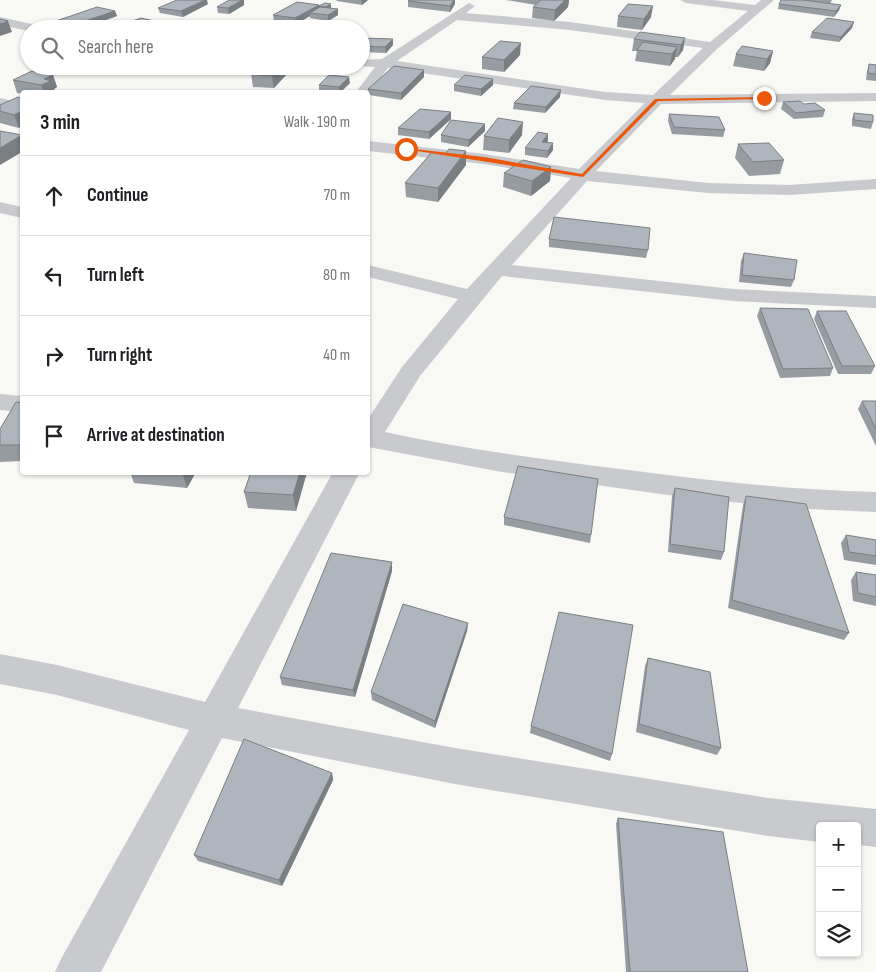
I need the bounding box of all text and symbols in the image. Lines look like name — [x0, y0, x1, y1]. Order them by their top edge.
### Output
search box — [20, 20, 370, 75]
icon: search — [38, 34, 66, 62]
text: Search here — [78, 36, 154, 59]
route end — [753, 87, 776, 110]
text: 3 min — [40, 110, 80, 135]
text: Walk · 190 m — [284, 113, 350, 132]
route start — [395, 138, 418, 161]
icon: ahead — [40, 182, 68, 210]
text: Continue — [87, 184, 148, 207]
text: 70 m — [324, 186, 350, 205]
icon: left — [40, 262, 68, 290]
text: Turn left — [87, 264, 144, 287]
text: 80 m — [323, 266, 350, 285]
icon: right — [40, 342, 68, 370]
text: Turn right — [87, 344, 152, 367]
text: 40 m — [323, 346, 350, 365]
icon: arrive — [40, 422, 68, 450]
text: Arrive at destination — [87, 424, 225, 447]
map controls — [816, 822, 861, 957]
button: + — [816, 822, 861, 867]
button: − — [816, 867, 861, 912]
button: layers — [816, 912, 861, 957]

